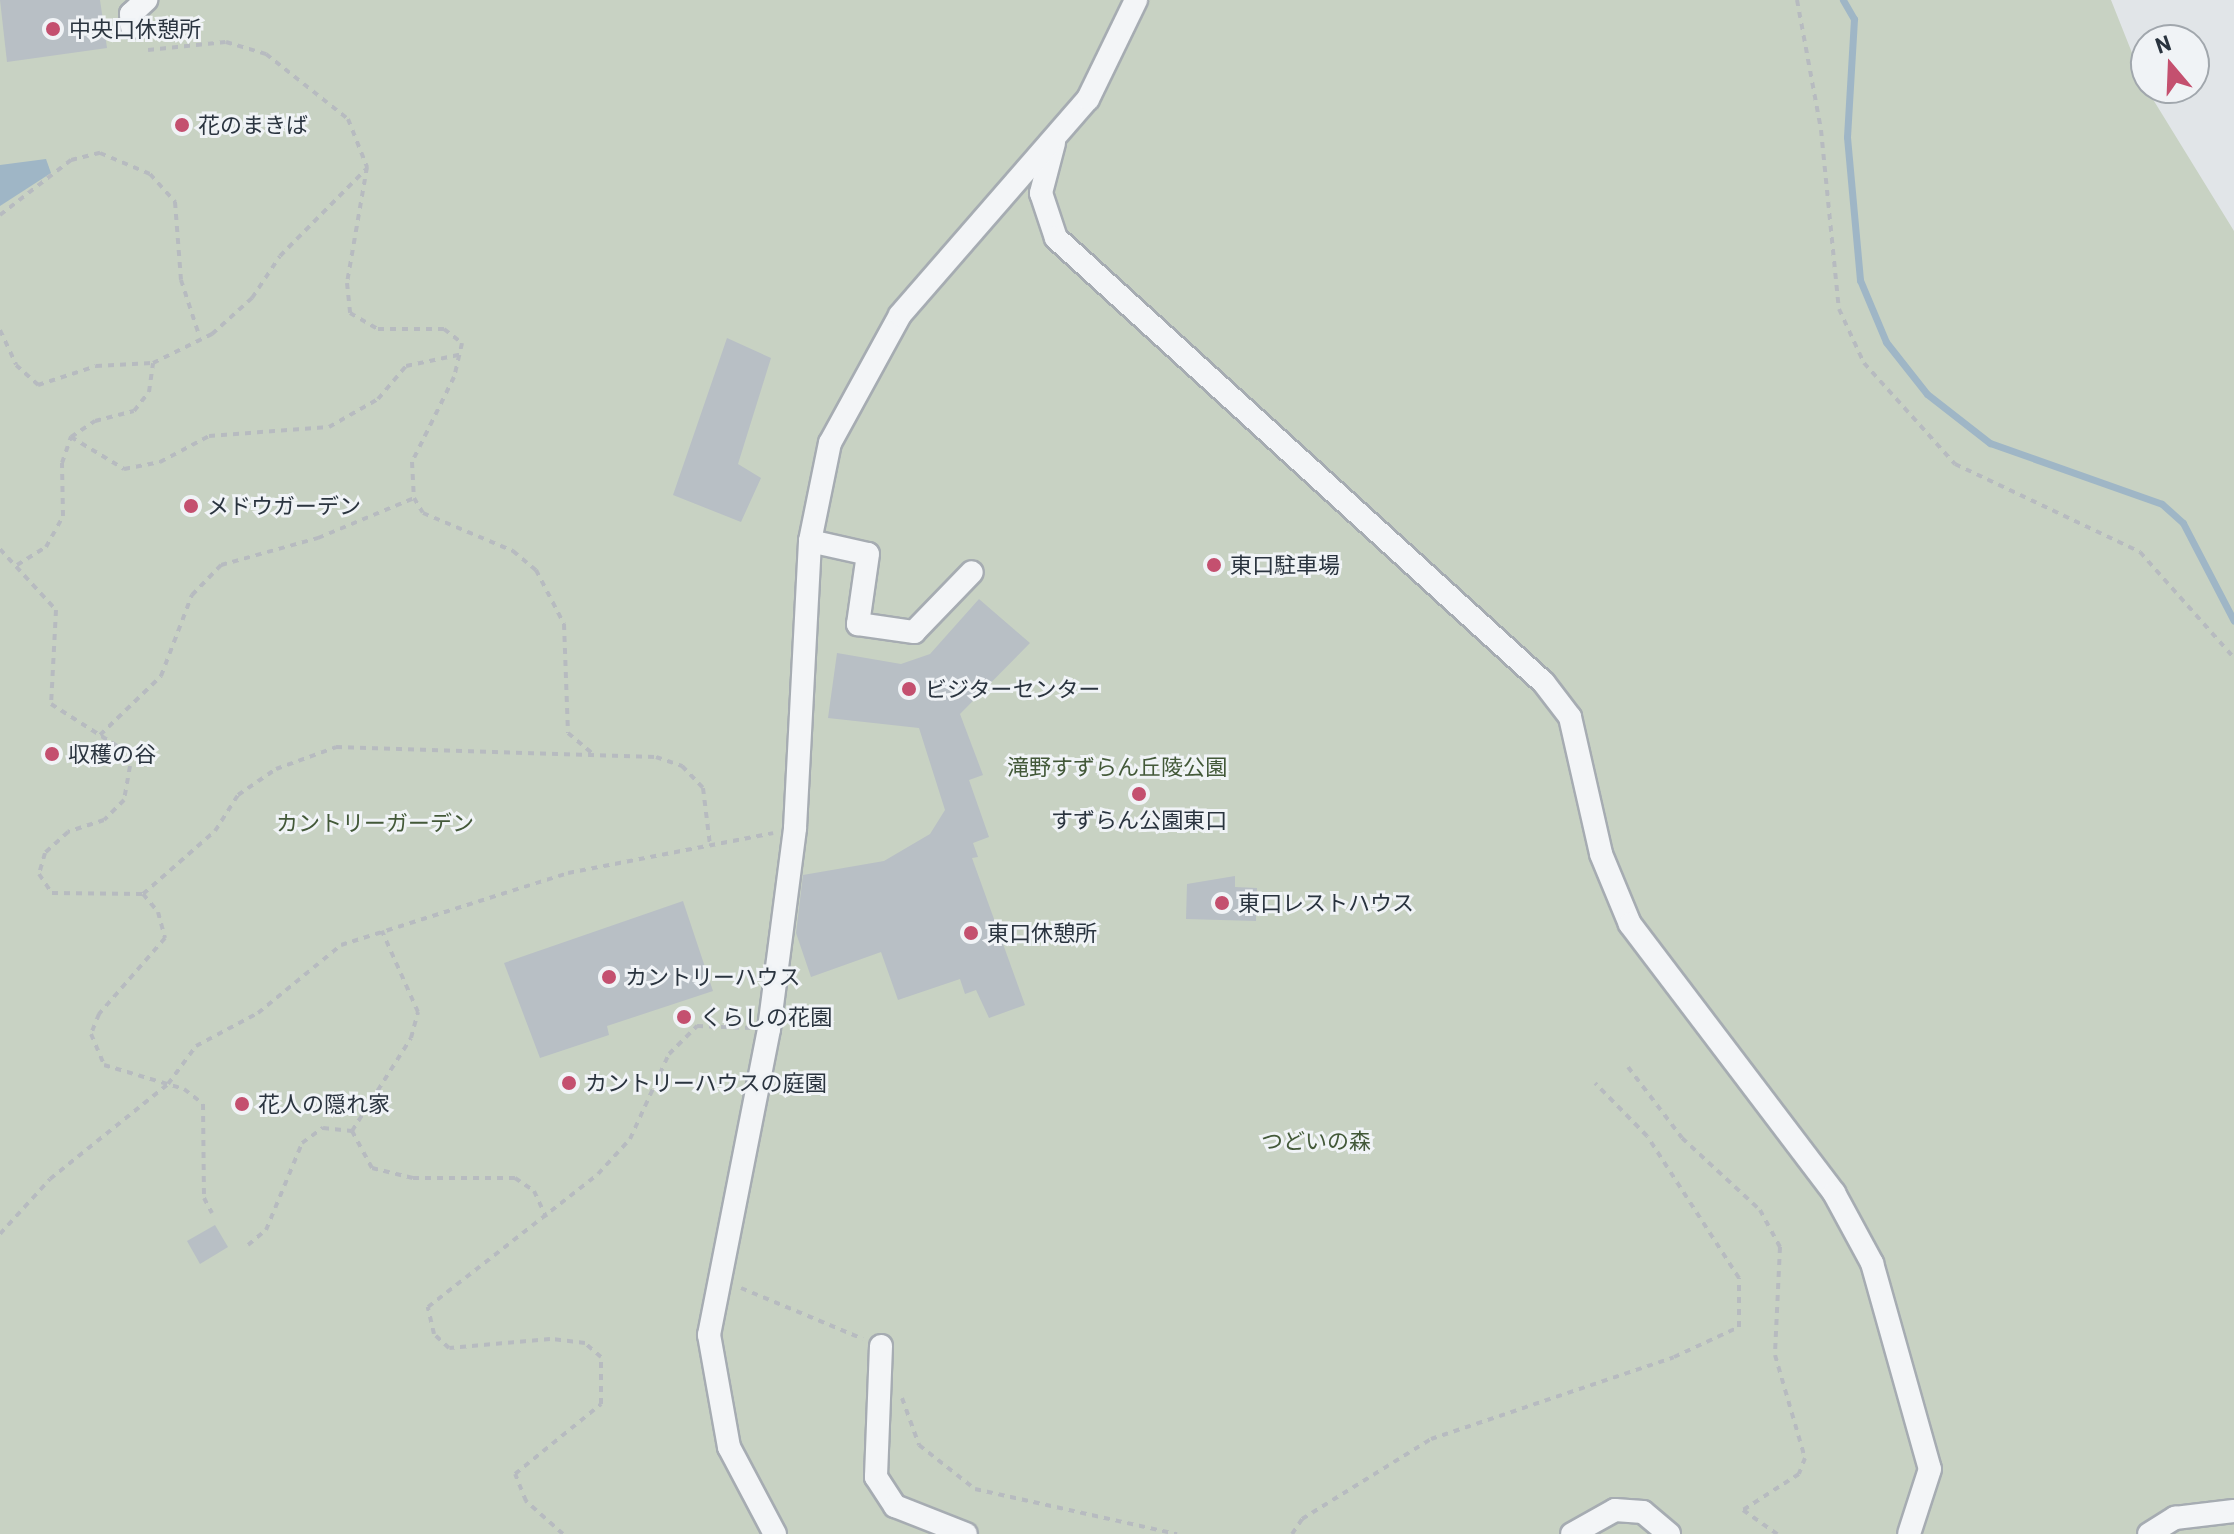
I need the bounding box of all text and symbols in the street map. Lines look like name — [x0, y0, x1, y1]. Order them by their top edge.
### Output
place label: 中央口休憩所 — [69, 16, 201, 42]
marker: 中央口休憩所 — [44, 20, 62, 38]
north arrow — [2130, 24, 2210, 104]
text: N — [2152, 29, 2174, 58]
place label: 花のまきば — [198, 112, 308, 138]
marker: 花のまきば — [173, 116, 191, 134]
place label: メドウガーデン — [207, 493, 361, 519]
marker: メドウガーデン — [182, 497, 200, 515]
place label: 東口駐車場 — [1230, 552, 1340, 578]
marker: 東口駐車場 — [1205, 556, 1223, 574]
place label: ビジターセンター — [925, 676, 1101, 702]
marker: ビジターセンター — [900, 680, 918, 698]
place label: 収穫の谷 — [68, 741, 156, 767]
marker: 収穫の谷 — [43, 745, 61, 763]
park label: 滝野すずらん丘陵公園 — [1007, 754, 1227, 780]
marker: すずらん公園東口 — [1130, 785, 1148, 803]
place label: すずらん公園東口 — [1051, 807, 1227, 833]
park label: カントリーガーデン — [276, 810, 474, 836]
place label: 東口レストハウス — [1238, 890, 1414, 916]
marker: 東口レストハウス — [1213, 894, 1231, 912]
place label: 東口休憩所 — [987, 920, 1097, 946]
marker: 東口休憩所 — [962, 924, 980, 942]
place label: カントリーハウス — [625, 964, 801, 990]
marker: カントリーハウス — [600, 968, 618, 986]
place label: くらしの花園 — [700, 1004, 832, 1030]
marker: くらしの花園 — [675, 1008, 693, 1026]
place label: カントリーハウスの庭園 — [585, 1070, 827, 1096]
marker: カントリーハウスの庭園 — [560, 1074, 578, 1092]
place label: 花人の隠れ家 — [258, 1091, 390, 1117]
marker: 花人の隠れ家 — [233, 1095, 251, 1113]
park label: つどいの森 — [1261, 1128, 1371, 1154]

